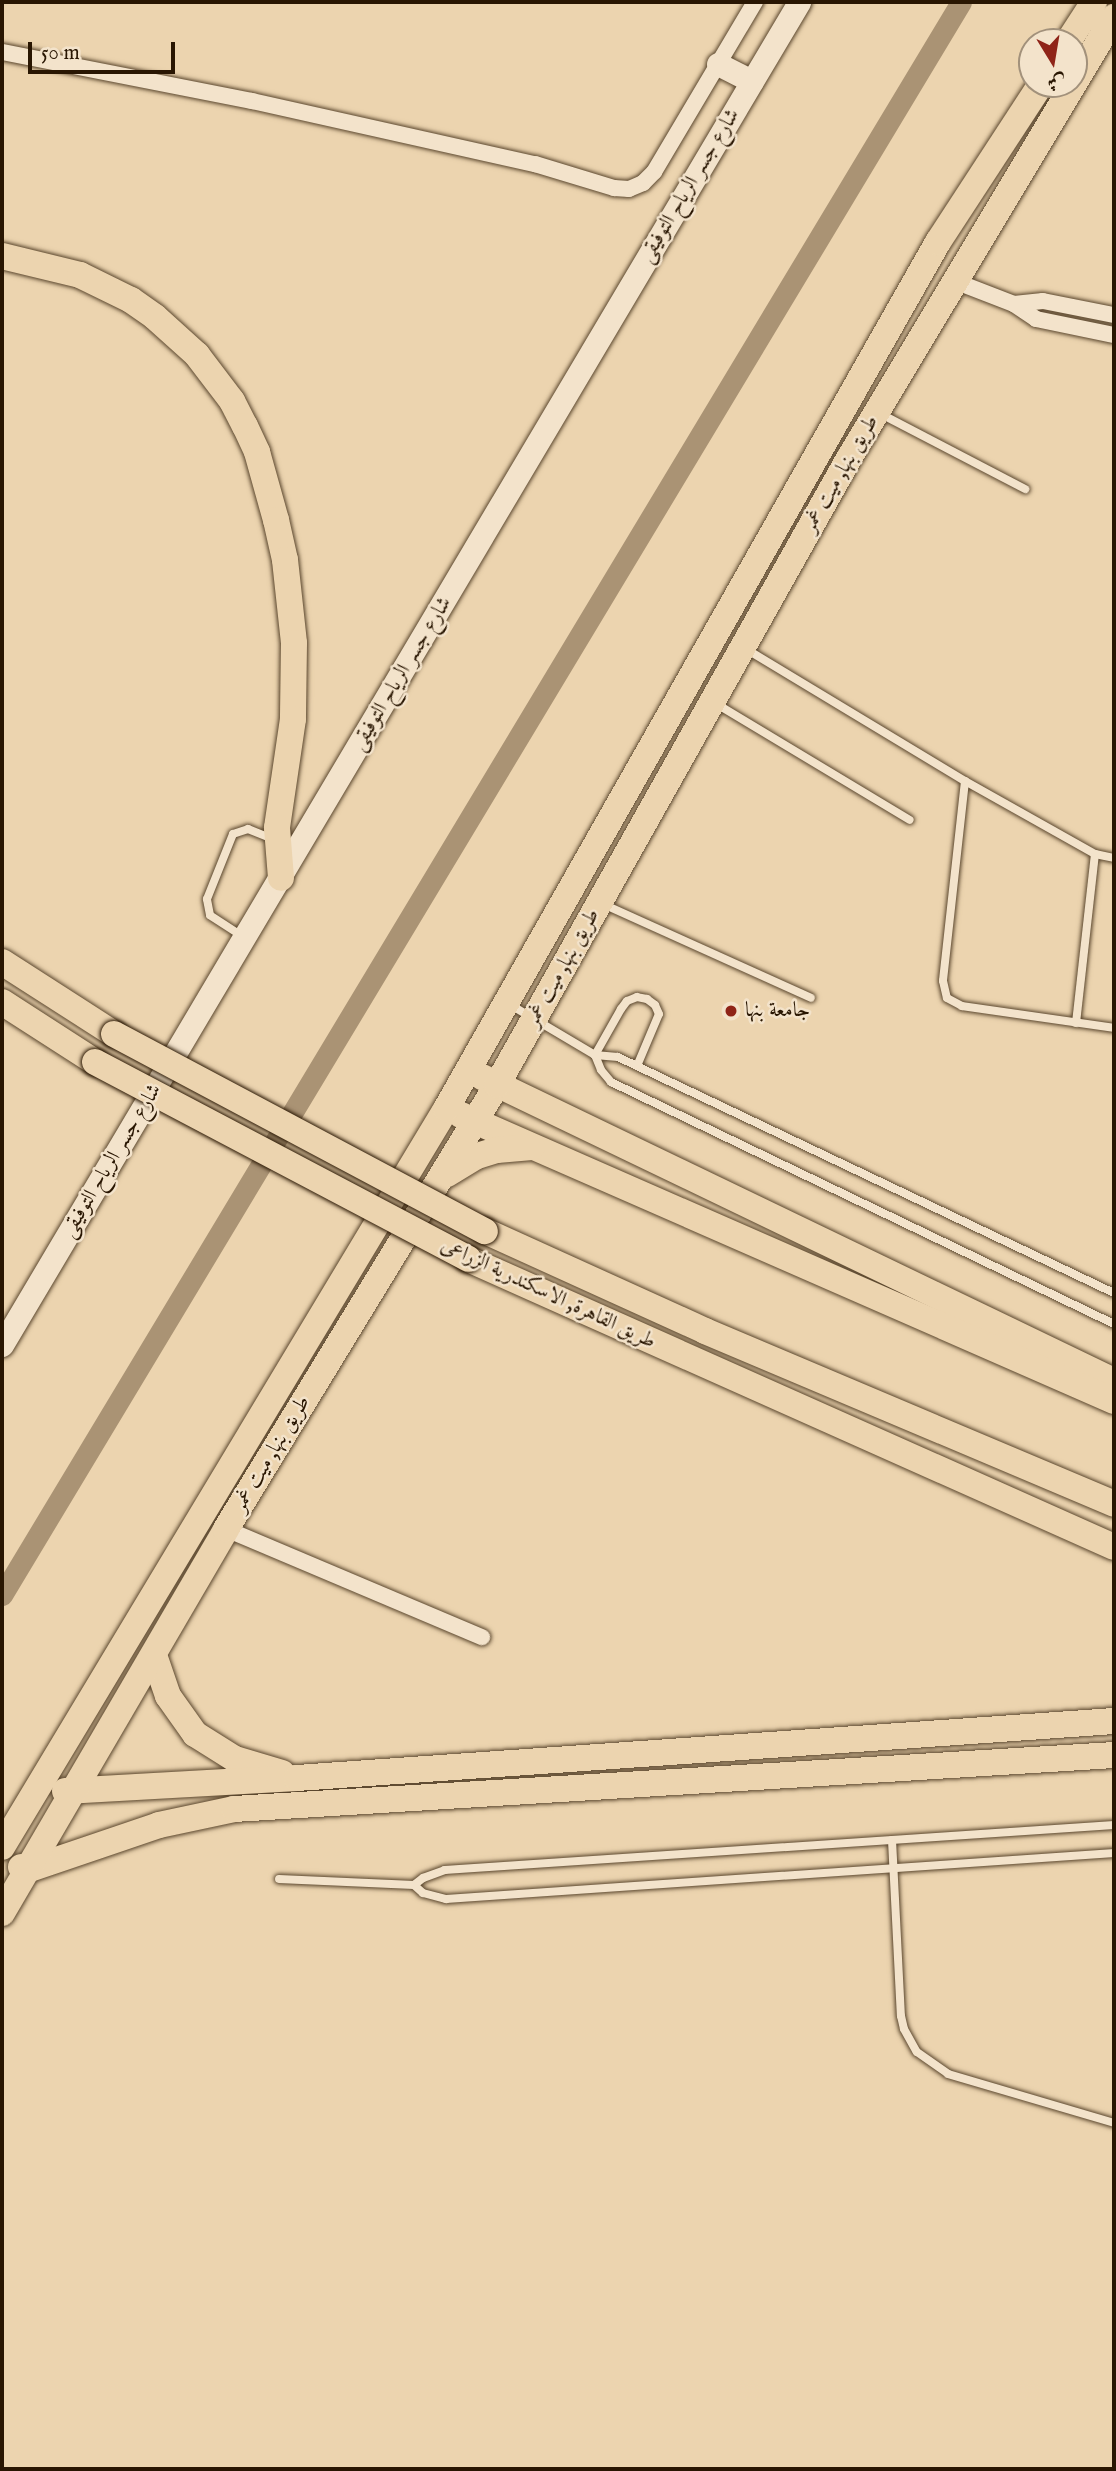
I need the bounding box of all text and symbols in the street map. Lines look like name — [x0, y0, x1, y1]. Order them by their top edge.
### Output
scale bar — [32, 28, 178, 72]
north arrow — [1018, 28, 1088, 98]
text: 50 m — [41, 40, 80, 67]
text: ش — [1045, 68, 1068, 95]
street label: شارع جسر الرياح التوفيقى — [634, 105, 746, 267]
street label: طريق بنها, ميت غمر — [797, 411, 885, 537]
street label: شارع جسر الرياح التوفيقى — [346, 593, 458, 755]
street label: طريق بنها, ميت غمر — [520, 905, 606, 1031]
place label: جامعة بنها — [745, 998, 810, 1024]
marker: جامعة بنها — [723, 1003, 739, 1019]
street label: شارع جسر الرياح التوفيقى — [56, 1080, 168, 1242]
street label: طريق القاهرة, الاسكندرية الزراعى — [437, 1233, 659, 1355]
street label: طريق بنها, ميت غمر — [227, 1391, 317, 1517]

